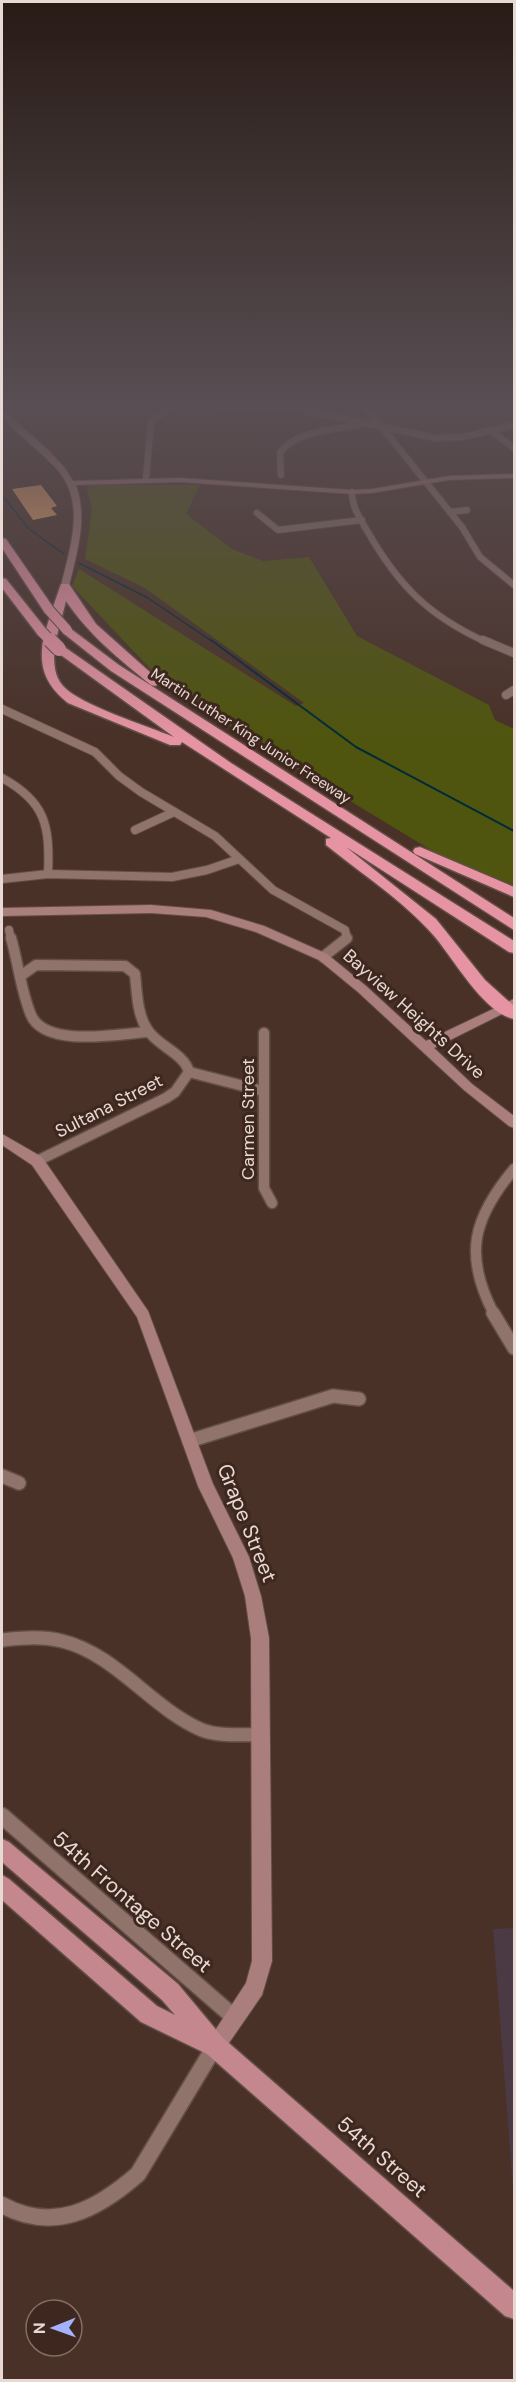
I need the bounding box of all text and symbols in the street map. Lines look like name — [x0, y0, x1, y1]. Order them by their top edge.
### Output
street label: Martin Luther King Junior Freeway — [147, 664, 356, 809]
street label: Bayview Heights Drive — [338, 944, 490, 1084]
street label: Carmen Street — [236, 1058, 260, 1180]
street label: Sultana Street — [51, 1069, 167, 1143]
street label: Grape Street — [211, 1460, 283, 1586]
street label: 54th Frontage Street — [46, 1825, 218, 1979]
street label: 54th Street — [331, 2110, 433, 2204]
north arrow — [24, 2298, 84, 2358]
text: N — [29, 2322, 50, 2334]

